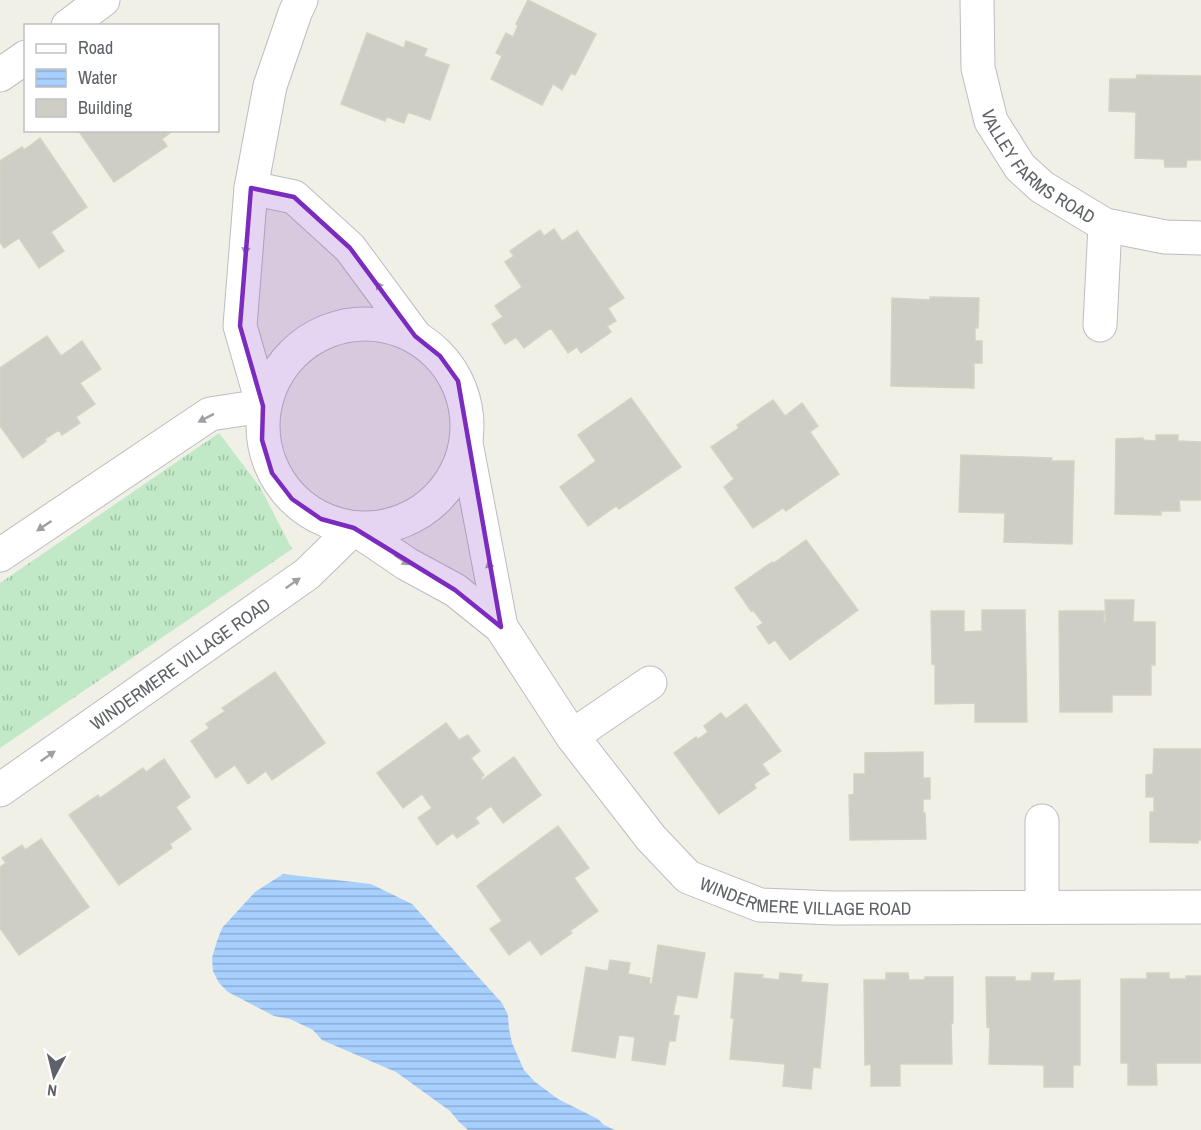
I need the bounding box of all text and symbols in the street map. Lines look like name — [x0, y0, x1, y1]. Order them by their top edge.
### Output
legend — [24, 24, 219, 132]
text: Road — [78, 35, 113, 60]
text: Water — [78, 65, 117, 90]
text: Building — [78, 95, 133, 120]
street label: VALLEY FARMS ROAD — [976, 107, 1100, 229]
one-way arrow — [242, 237, 251, 256]
one-way arrow — [375, 281, 387, 297]
one-way arrow — [198, 414, 215, 423]
one-way arrow — [36, 520, 52, 531]
one-way arrow — [394, 555, 411, 566]
one-way arrow — [485, 559, 494, 578]
one-way arrow — [285, 577, 301, 589]
street label: WINDERMERE VILLAGE ROAD — [85, 591, 275, 735]
one-way arrow — [39, 750, 55, 762]
street label: WINDERMERE VILLAGE ROAD — [696, 870, 912, 921]
north arrow — [24, 1046, 84, 1106]
text: N — [46, 1079, 58, 1102]

